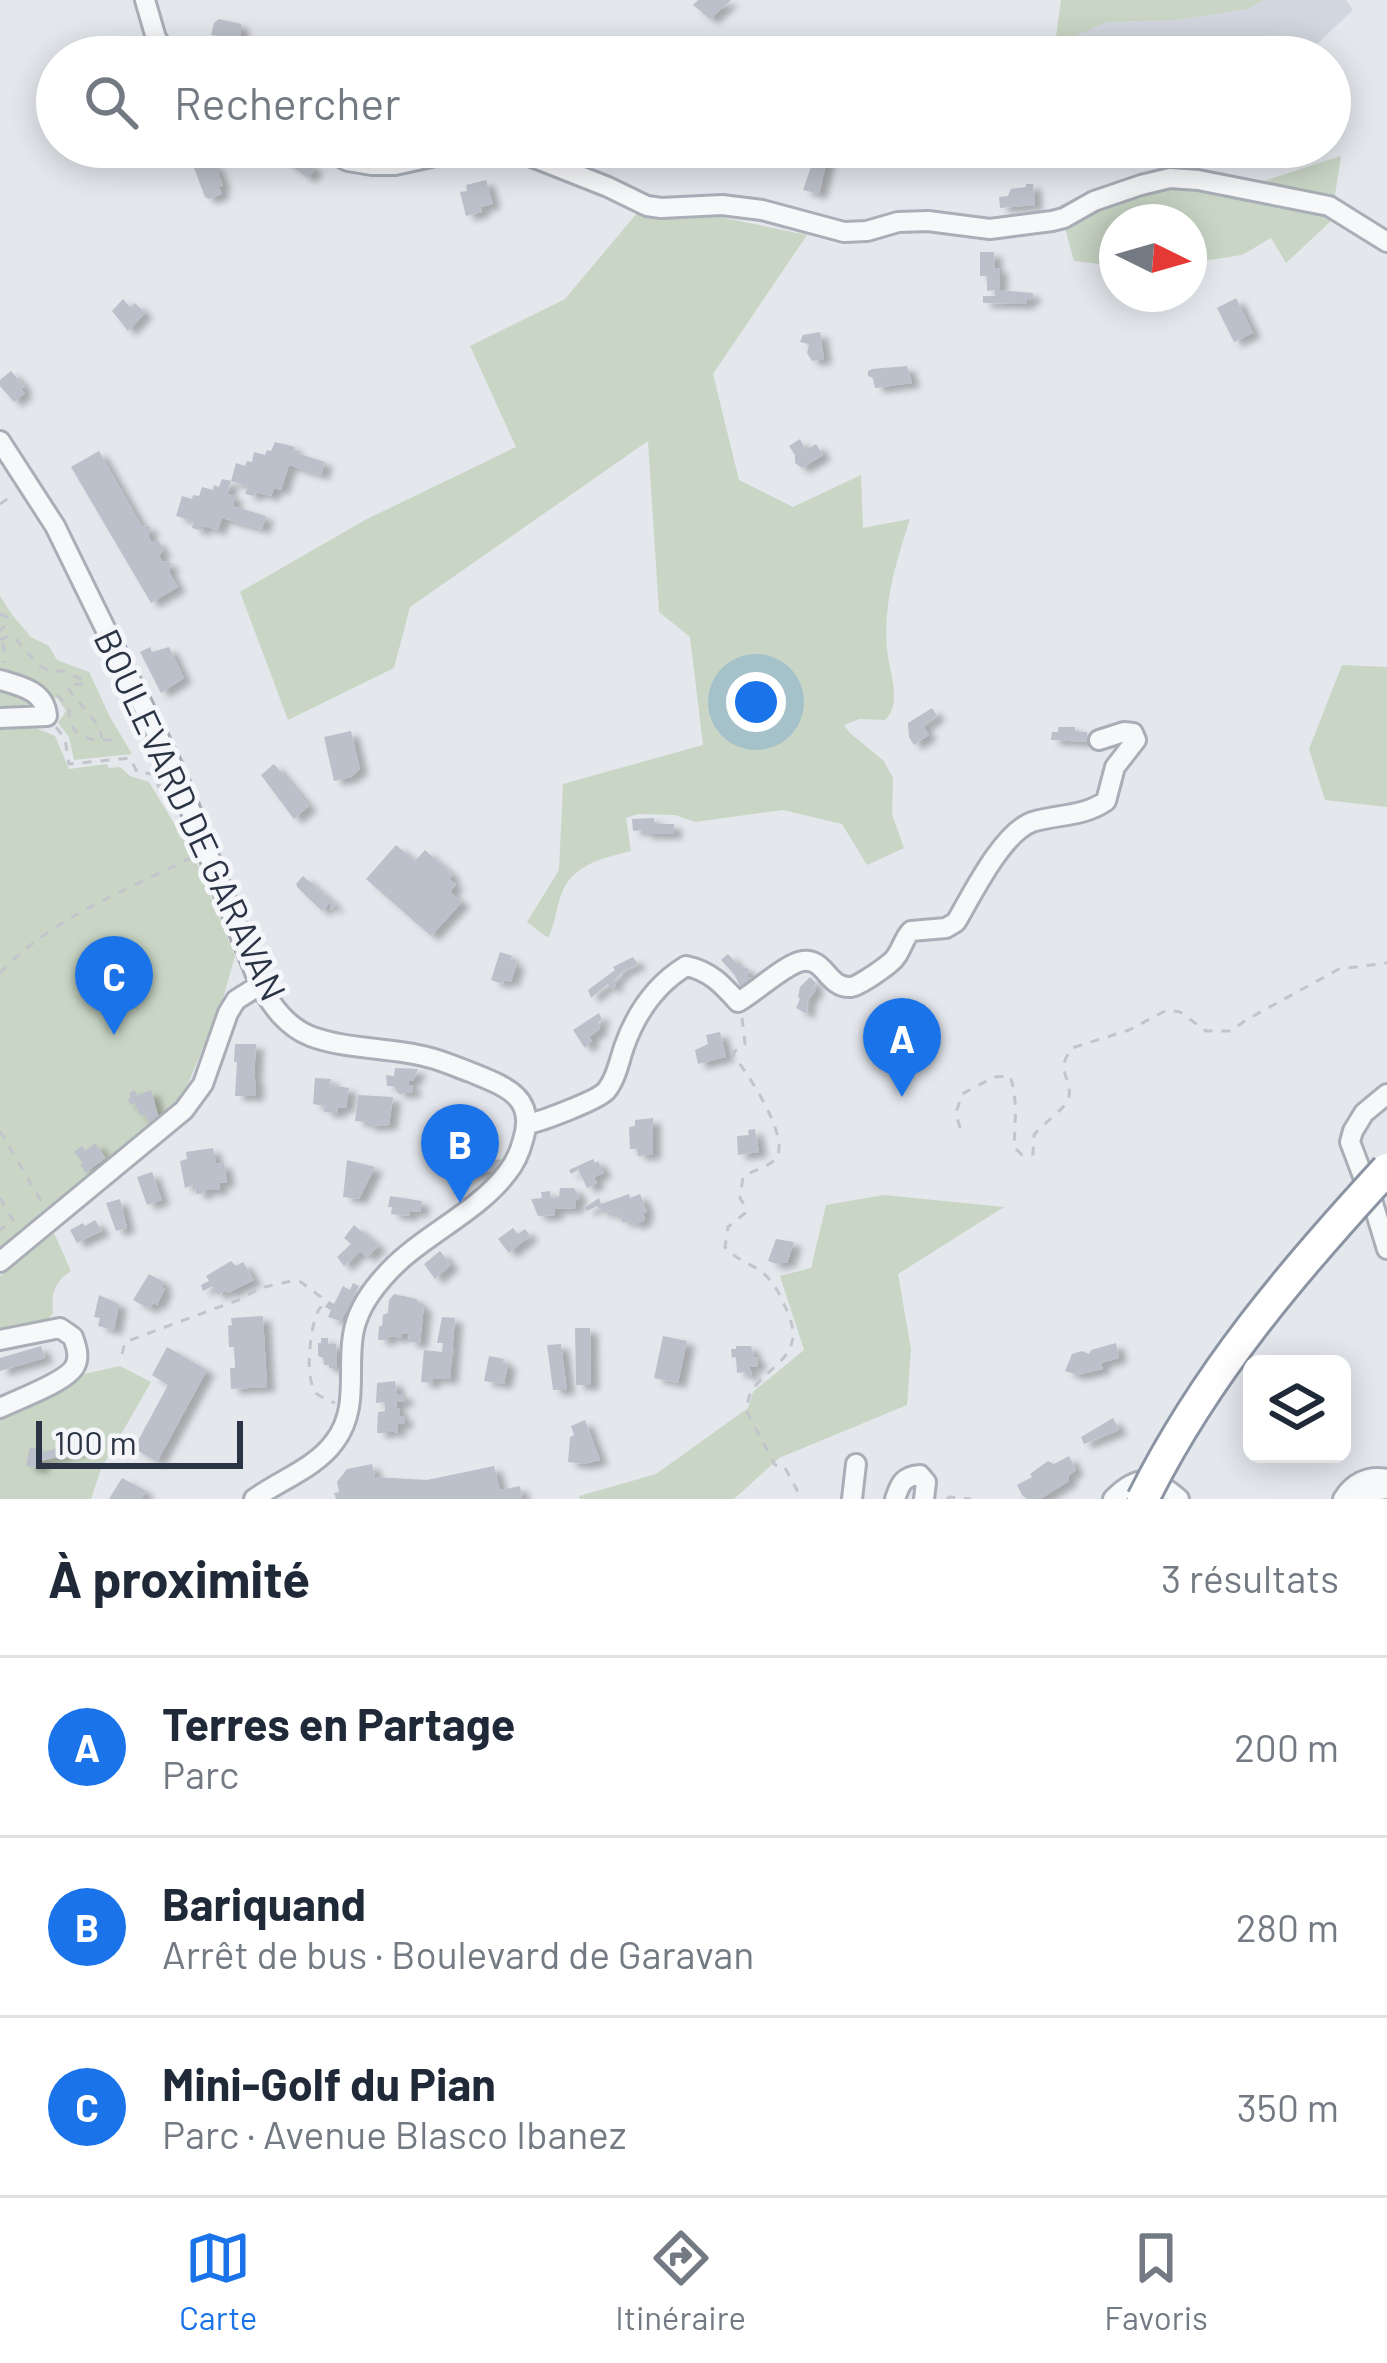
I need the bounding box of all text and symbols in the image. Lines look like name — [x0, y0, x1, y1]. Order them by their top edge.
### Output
search box — [36, 36, 1351, 168]
icon: search — [78, 69, 144, 135]
text: Rechercher — [174, 75, 401, 129]
north arrow — [1099, 204, 1207, 312]
street label: BOULEVARD DE GARAVAN — [86, 622, 296, 1007]
your location — [726, 672, 786, 732]
pin: C — [75, 936, 153, 1035]
pin: A — [863, 998, 941, 1097]
pin: B — [421, 1104, 499, 1203]
map controls — [1243, 1355, 1351, 1463]
button: layers — [1243, 1355, 1351, 1463]
scale bar — [36, 1415, 243, 1468]
text: 100 m — [54, 1422, 137, 1462]
text: À proximité — [48, 1547, 310, 1608]
text: 3 résultats — [1161, 1554, 1339, 1601]
text: Terres en Partage — [162, 1696, 515, 1750]
text: A — [74, 1723, 100, 1770]
text: 200 m — [1234, 1723, 1339, 1770]
text: Parc — [162, 1750, 239, 1797]
text: Bariquand — [162, 1876, 366, 1930]
text: B — [75, 1903, 99, 1950]
text: 280 m — [1236, 1903, 1339, 1950]
text: Arrêt de bus · Boulevard de Garavan — [162, 1930, 754, 1977]
text: Mini-Golf du Pian — [162, 2056, 496, 2110]
text: C — [75, 2083, 99, 2130]
text: 350 m — [1237, 2083, 1339, 2130]
text: Parc · Avenue Blasco Ibanez — [162, 2110, 626, 2157]
tab: Carte — [179, 2225, 257, 2337]
tab: Itinéraire — [615, 2225, 746, 2337]
tab: Favoris — [1104, 2225, 1208, 2337]

